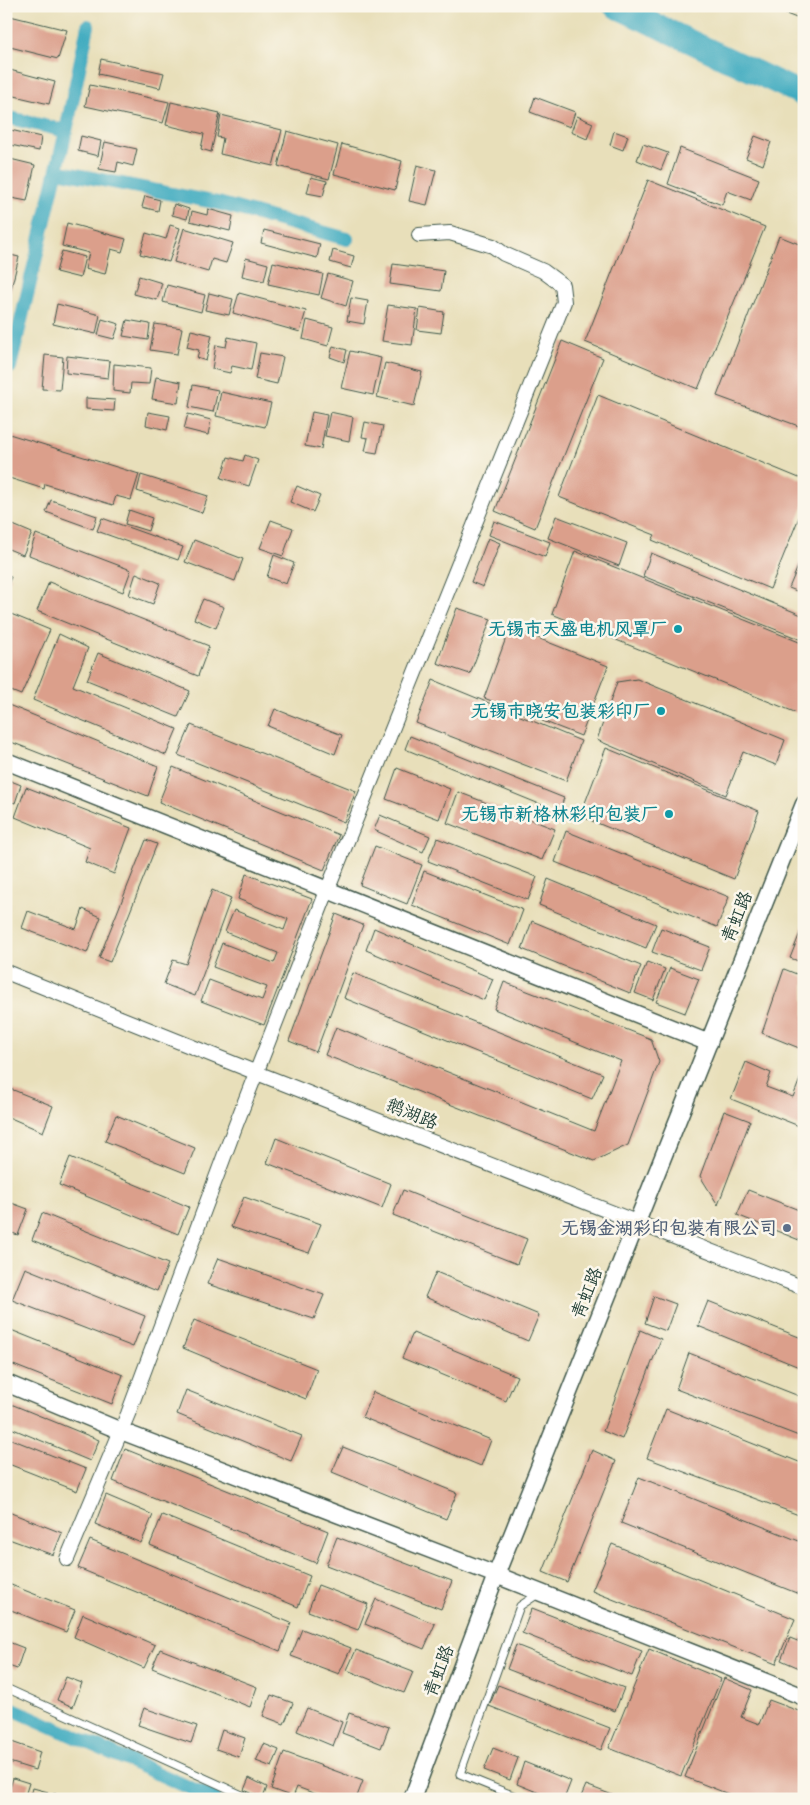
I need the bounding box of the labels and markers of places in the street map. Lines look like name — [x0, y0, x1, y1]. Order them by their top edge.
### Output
place label: 无锡市天盛电机风罩厂 — [488, 617, 668, 642]
marker: 无锡市天盛电机风罩厂 — [672, 623, 684, 635]
place label: 无锡市晓安包装彩印厂 — [471, 699, 651, 724]
marker: 无锡市晓安包装彩印厂 — [655, 705, 667, 717]
place label: 无锡市新格林彩印包装厂 — [461, 802, 659, 827]
marker: 无锡市新格林彩印包装厂 — [663, 808, 675, 820]
place label: 无锡金湖彩印包装有限公司 — [561, 1216, 777, 1241]
marker: 无锡金湖彩印包装有限公司 — [781, 1222, 793, 1234]

